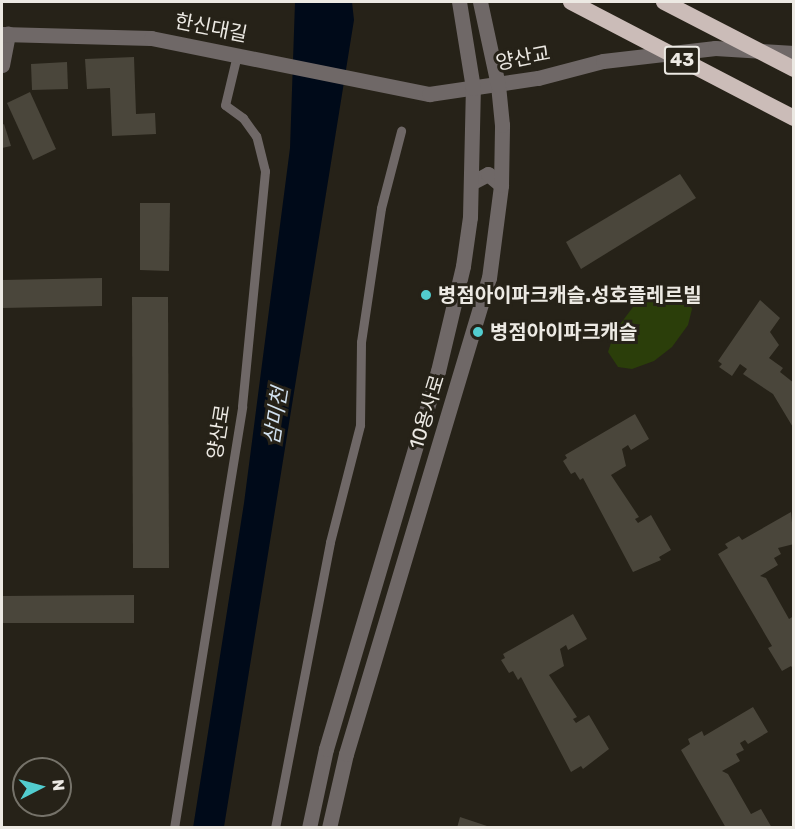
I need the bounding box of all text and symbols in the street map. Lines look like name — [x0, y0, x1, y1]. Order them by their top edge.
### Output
street label: 한신대길 — [173, 9, 249, 47]
street label: 양산교 — [494, 41, 552, 75]
road number: 43 — [662, 45, 702, 75]
place label: 병점아이파크캐슬.성호플레르빌 — [438, 283, 701, 307]
marker: 병점아이파크캐슬.성호플레르빌 — [419, 288, 433, 302]
place label: 병점아이파크캐슬 — [490, 320, 637, 344]
marker: 병점아이파크캐슬 — [471, 325, 485, 339]
street label: 10용사로 — [404, 372, 450, 452]
water label: 삼미천 — [259, 385, 293, 447]
street label: 양산로 — [203, 403, 235, 461]
north arrow — [12, 757, 72, 817]
text: N — [48, 779, 68, 792]

